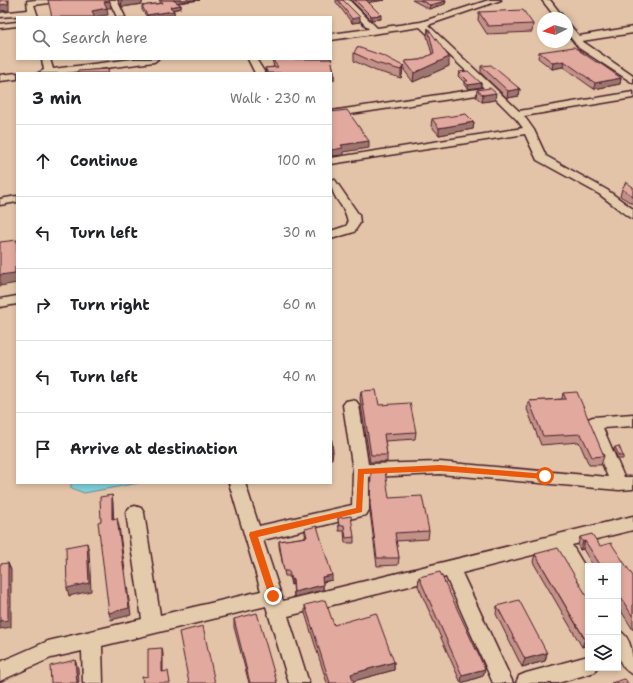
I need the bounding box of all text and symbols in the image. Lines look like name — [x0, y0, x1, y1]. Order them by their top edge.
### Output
north arrow — [537, 12, 573, 48]
search box — [16, 16, 332, 60]
icon: search — [30, 27, 52, 49]
text: Search here — [62, 28, 148, 48]
text: 3 min — [32, 87, 82, 109]
text: Walk · 230 m — [230, 90, 316, 107]
icon: ahead — [32, 150, 54, 172]
text: Continue — [70, 151, 138, 171]
text: 100 m — [277, 152, 316, 169]
icon: left — [32, 222, 54, 244]
text: Turn left — [70, 223, 138, 243]
text: 30 m — [282, 224, 316, 241]
icon: right — [32, 294, 54, 316]
text: Turn right — [70, 295, 150, 315]
text: 60 m — [283, 296, 316, 313]
icon: left — [32, 366, 54, 388]
text: Turn left — [70, 367, 138, 387]
text: 40 m — [282, 368, 316, 385]
icon: arrive — [32, 438, 54, 460]
text: Arrive at destination — [70, 439, 238, 459]
route start — [536, 467, 554, 485]
map controls — [585, 563, 621, 671]
button: + — [585, 563, 621, 599]
route end — [264, 587, 282, 605]
button: − — [585, 599, 621, 635]
button: layers — [585, 635, 621, 671]

